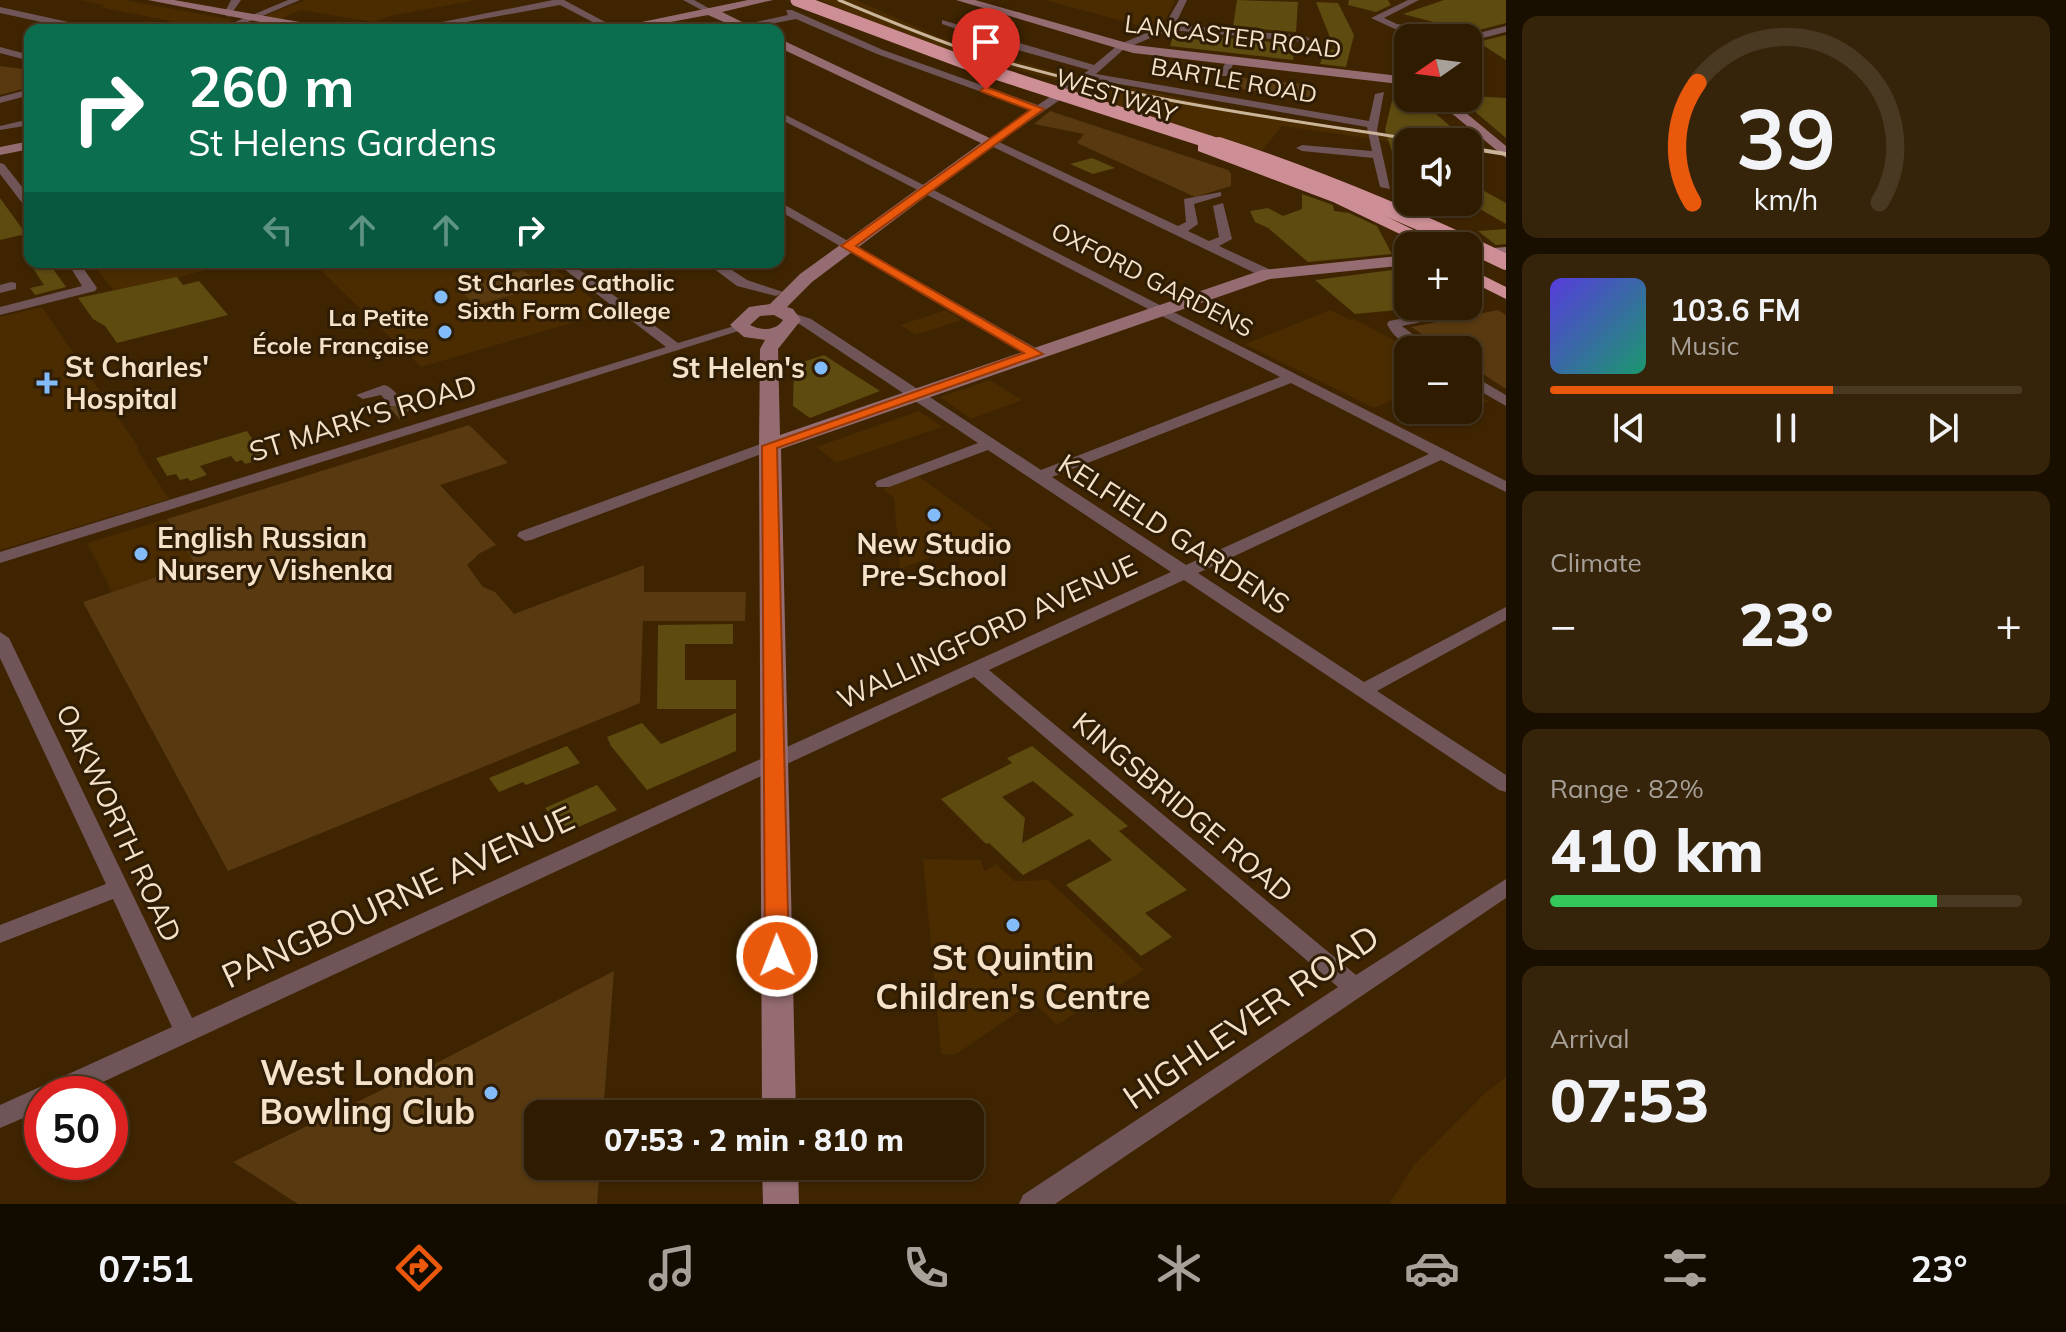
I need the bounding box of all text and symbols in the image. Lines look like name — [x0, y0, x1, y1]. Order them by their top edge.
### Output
pin — [952, 8, 1020, 90]
street label: LANCASTER ROAD — [1123, 8, 1343, 64]
icon: arrive — [964, 20, 1008, 64]
north arrow — [1394, 24, 1482, 112]
map controls — [1394, 24, 1482, 424]
text: 260 m — [188, 51, 355, 121]
street label: BARTLE ROAD — [1149, 51, 1320, 109]
icon: right — [56, 56, 160, 160]
street label: WESTWAY — [1052, 61, 1181, 129]
text: 39 — [1736, 84, 1836, 189]
text: St Helens Gardens — [188, 120, 497, 165]
button: sound — [1394, 128, 1482, 216]
text: km/h — [1754, 181, 1818, 217]
icon: left — [256, 208, 300, 252]
icon: ahead — [340, 208, 384, 252]
icon: ahead — [424, 208, 468, 252]
icon: right — [508, 208, 552, 252]
street label: OXFORD GARDENS — [1046, 215, 1258, 343]
button: + — [1394, 232, 1482, 320]
place label: St Charles Catholic Sixth Form College — [457, 267, 675, 325]
marker: St Charles Catholic Sixth Form College — [432, 288, 450, 306]
text: 103.6 FM — [1670, 291, 1801, 329]
place label: La Petite École Française — [252, 302, 429, 360]
marker: La Petite École Française — [436, 323, 454, 341]
text: Music — [1670, 329, 1739, 362]
button: − — [1394, 336, 1482, 424]
place label: St Charles' Hospital — [65, 349, 209, 416]
place label: St Helen's — [671, 350, 805, 385]
marker: St Helen's — [812, 359, 830, 377]
street label: ST MARK'S ROAD — [245, 366, 481, 469]
marker: St Charles' Hospital — [36, 372, 58, 394]
icon: previous — [1607, 406, 1651, 450]
icon: pause — [1764, 406, 1808, 450]
icon: next — [1921, 406, 1965, 450]
street label: KELFIELD GARDENS — [1052, 446, 1296, 621]
marker: New Studio Pre-School — [925, 506, 943, 524]
place label: English Russian Nursery Vishenka — [157, 520, 393, 587]
place label: New Studio Pre-School — [856, 526, 1012, 593]
marker: English Russian Nursery Vishenka — [132, 545, 150, 563]
text: Climate — [1550, 546, 1642, 579]
street label: WALLINGFORD AVENUE — [831, 547, 1142, 716]
text: 23° — [1738, 586, 1834, 661]
text: − — [1550, 597, 1576, 652]
text: + — [1996, 597, 2022, 652]
street label: OAKWORTH ROAD — [49, 698, 190, 947]
street label: KINGSBRIDGE ROAD — [1066, 704, 1301, 909]
text: Range · 82% — [1550, 772, 1704, 805]
street label: PANGBOURNE AVENUE — [215, 796, 581, 997]
text: 410 km — [1550, 812, 1764, 887]
position arrow — [735, 914, 819, 998]
street label: HIGHLEVER ROAD — [1114, 915, 1387, 1118]
marker: St Quintin Children's Centre — [1004, 916, 1022, 934]
place label: St Quintin Children's Centre — [875, 936, 1151, 1018]
text: Arrival — [1550, 1022, 1630, 1055]
place label: West London Bowling Club — [260, 1051, 475, 1133]
text: 07:53 — [1550, 1062, 1710, 1137]
speed limit sign: 50 — [24, 1076, 128, 1180]
marker: West London Bowling Club — [482, 1084, 500, 1102]
text: 07:53 · 2 min · 810 m — [604, 1121, 904, 1159]
icon: directions — [391, 1240, 447, 1296]
icon: music — [644, 1240, 700, 1296]
icon: phone — [898, 1240, 954, 1296]
icon: climate — [1151, 1240, 1207, 1296]
icon: car — [1404, 1240, 1460, 1296]
icon: filters — [1657, 1240, 1713, 1296]
text: 07:51 — [99, 1246, 194, 1291]
text: 23° — [1910, 1246, 1967, 1291]

